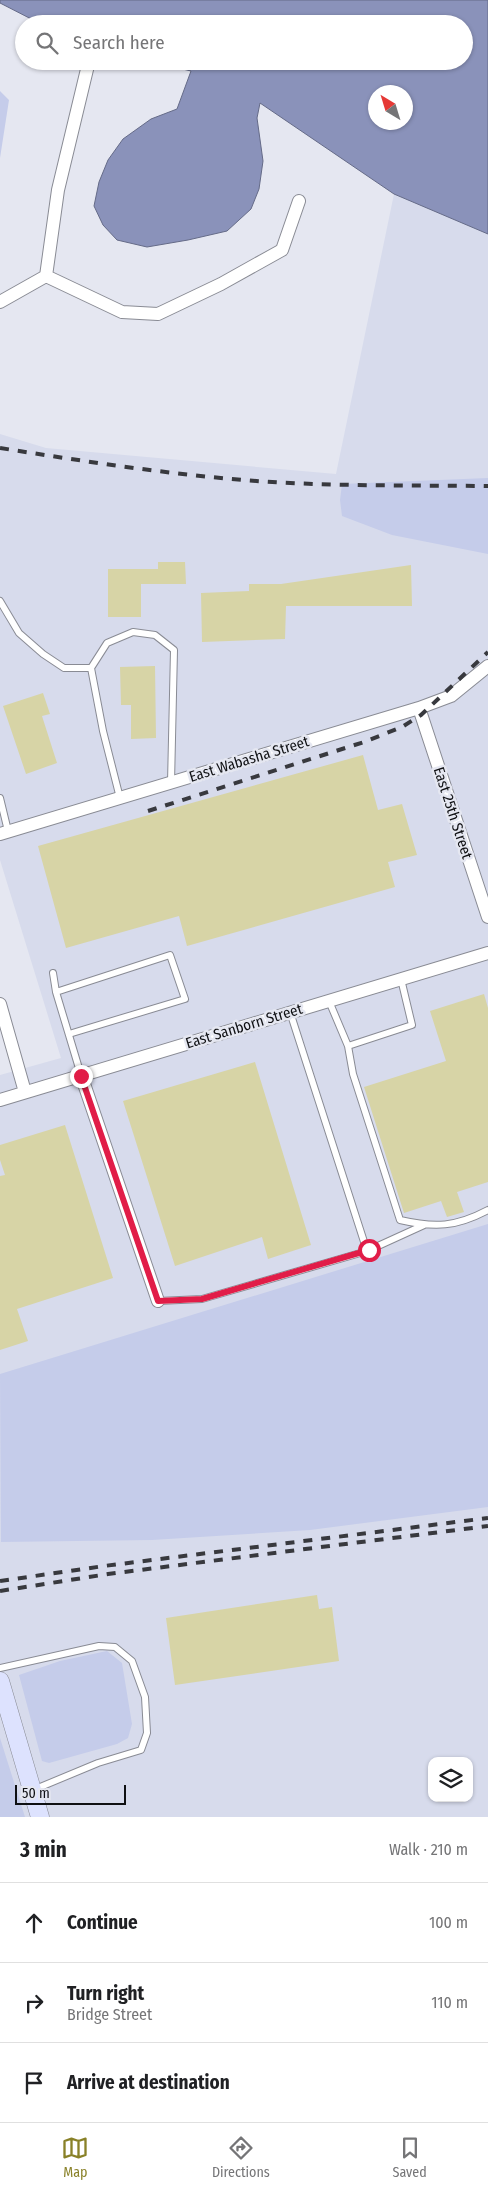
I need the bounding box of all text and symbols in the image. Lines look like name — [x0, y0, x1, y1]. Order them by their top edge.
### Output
search box — [15, 15, 473, 70]
icon: search — [33, 29, 61, 57]
text: Search here — [73, 31, 165, 54]
north arrow — [368, 85, 413, 130]
street label: East Wabasha Street — [187, 732, 311, 786]
street label: East 25th Street — [430, 765, 476, 861]
street label: East Sanborn Street — [183, 1000, 305, 1052]
route end — [70, 1065, 93, 1088]
route start — [358, 1239, 381, 1262]
map controls — [428, 1757, 473, 1802]
button: layers — [428, 1757, 473, 1802]
scale bar — [15, 1782, 126, 1805]
text: 50 m — [22, 1785, 50, 1802]
text: 3 min — [20, 1837, 67, 1863]
text: Walk · 210 m — [389, 1840, 468, 1859]
icon: ahead — [20, 1909, 48, 1937]
text: Continue — [67, 1911, 138, 1934]
text: 100 m — [429, 1913, 468, 1932]
text: Turn right — [67, 1982, 144, 2005]
icon: right — [20, 1989, 48, 2017]
text: 110 m — [431, 1993, 468, 2012]
text: Bridge Street — [67, 2005, 152, 2024]
icon: arrive — [20, 2069, 48, 2097]
text: Arrive at destination — [67, 2071, 230, 2094]
tab: Map — [61, 2134, 89, 2181]
tab: Directions — [212, 2134, 270, 2181]
tab: Saved — [392, 2134, 427, 2181]

